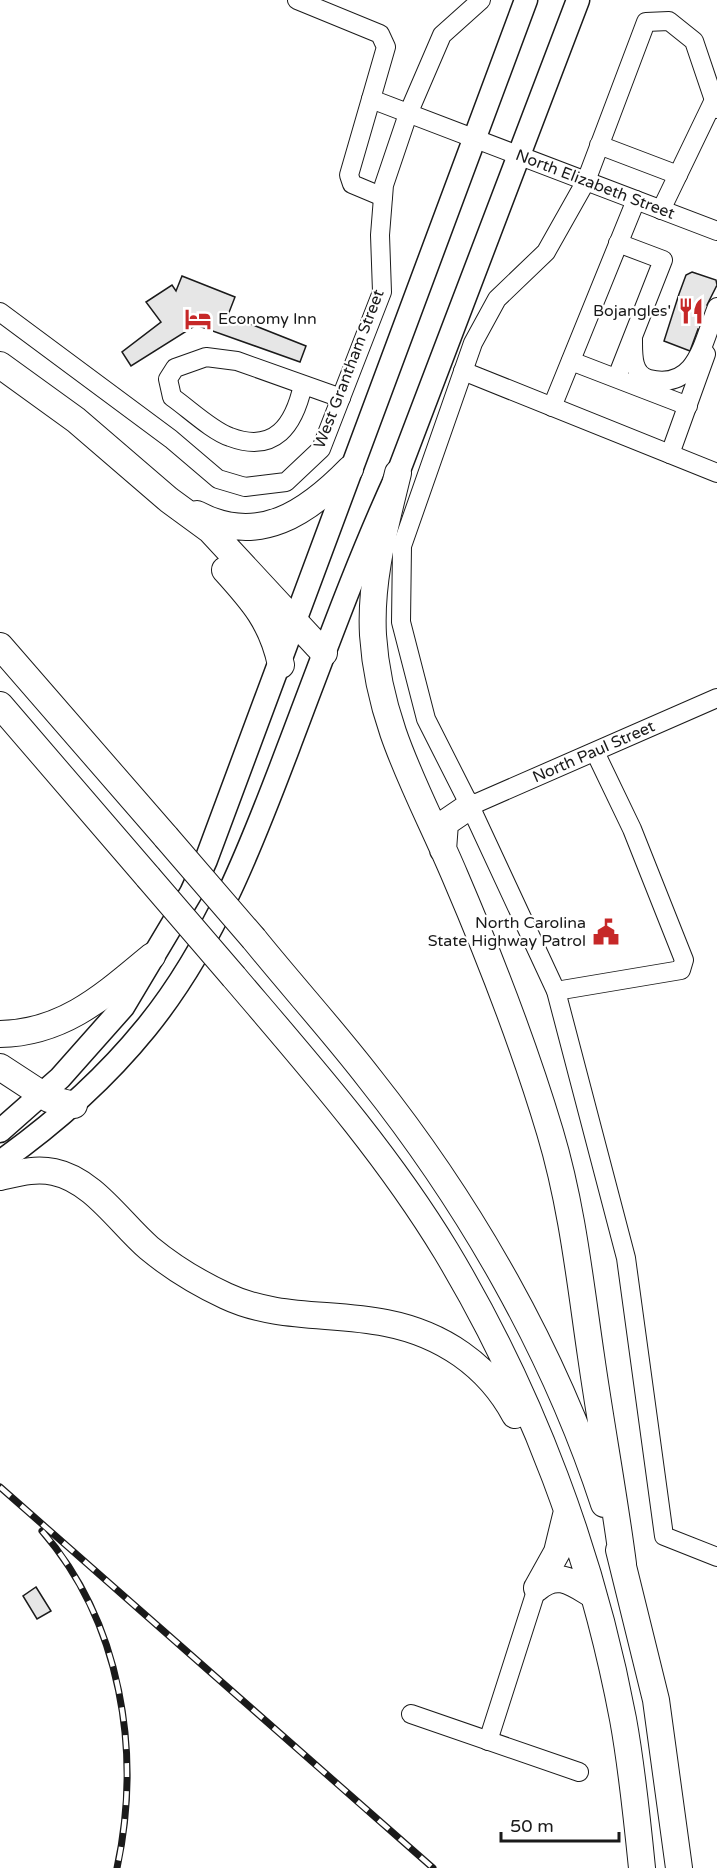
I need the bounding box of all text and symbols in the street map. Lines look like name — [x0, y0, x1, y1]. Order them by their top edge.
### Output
street label: North Elizabeth Street — [513, 145, 677, 224]
street label: West Grantham Street — [309, 287, 389, 451]
restaurant icon: Bojangles' — [676, 296, 706, 326]
place label: Bojangles' — [593, 301, 671, 321]
hotel icon: Economy Inn — [183, 304, 213, 334]
place label: Economy Inn — [218, 309, 317, 329]
street label: North Paul Street — [529, 716, 658, 787]
place label: North Carolina State Highway Patrol — [428, 913, 586, 951]
public building icon: North Carolina State Highway Patrol — [591, 917, 621, 947]
scale bar — [501, 1805, 620, 1843]
text: 50 m — [510, 1815, 554, 1837]

